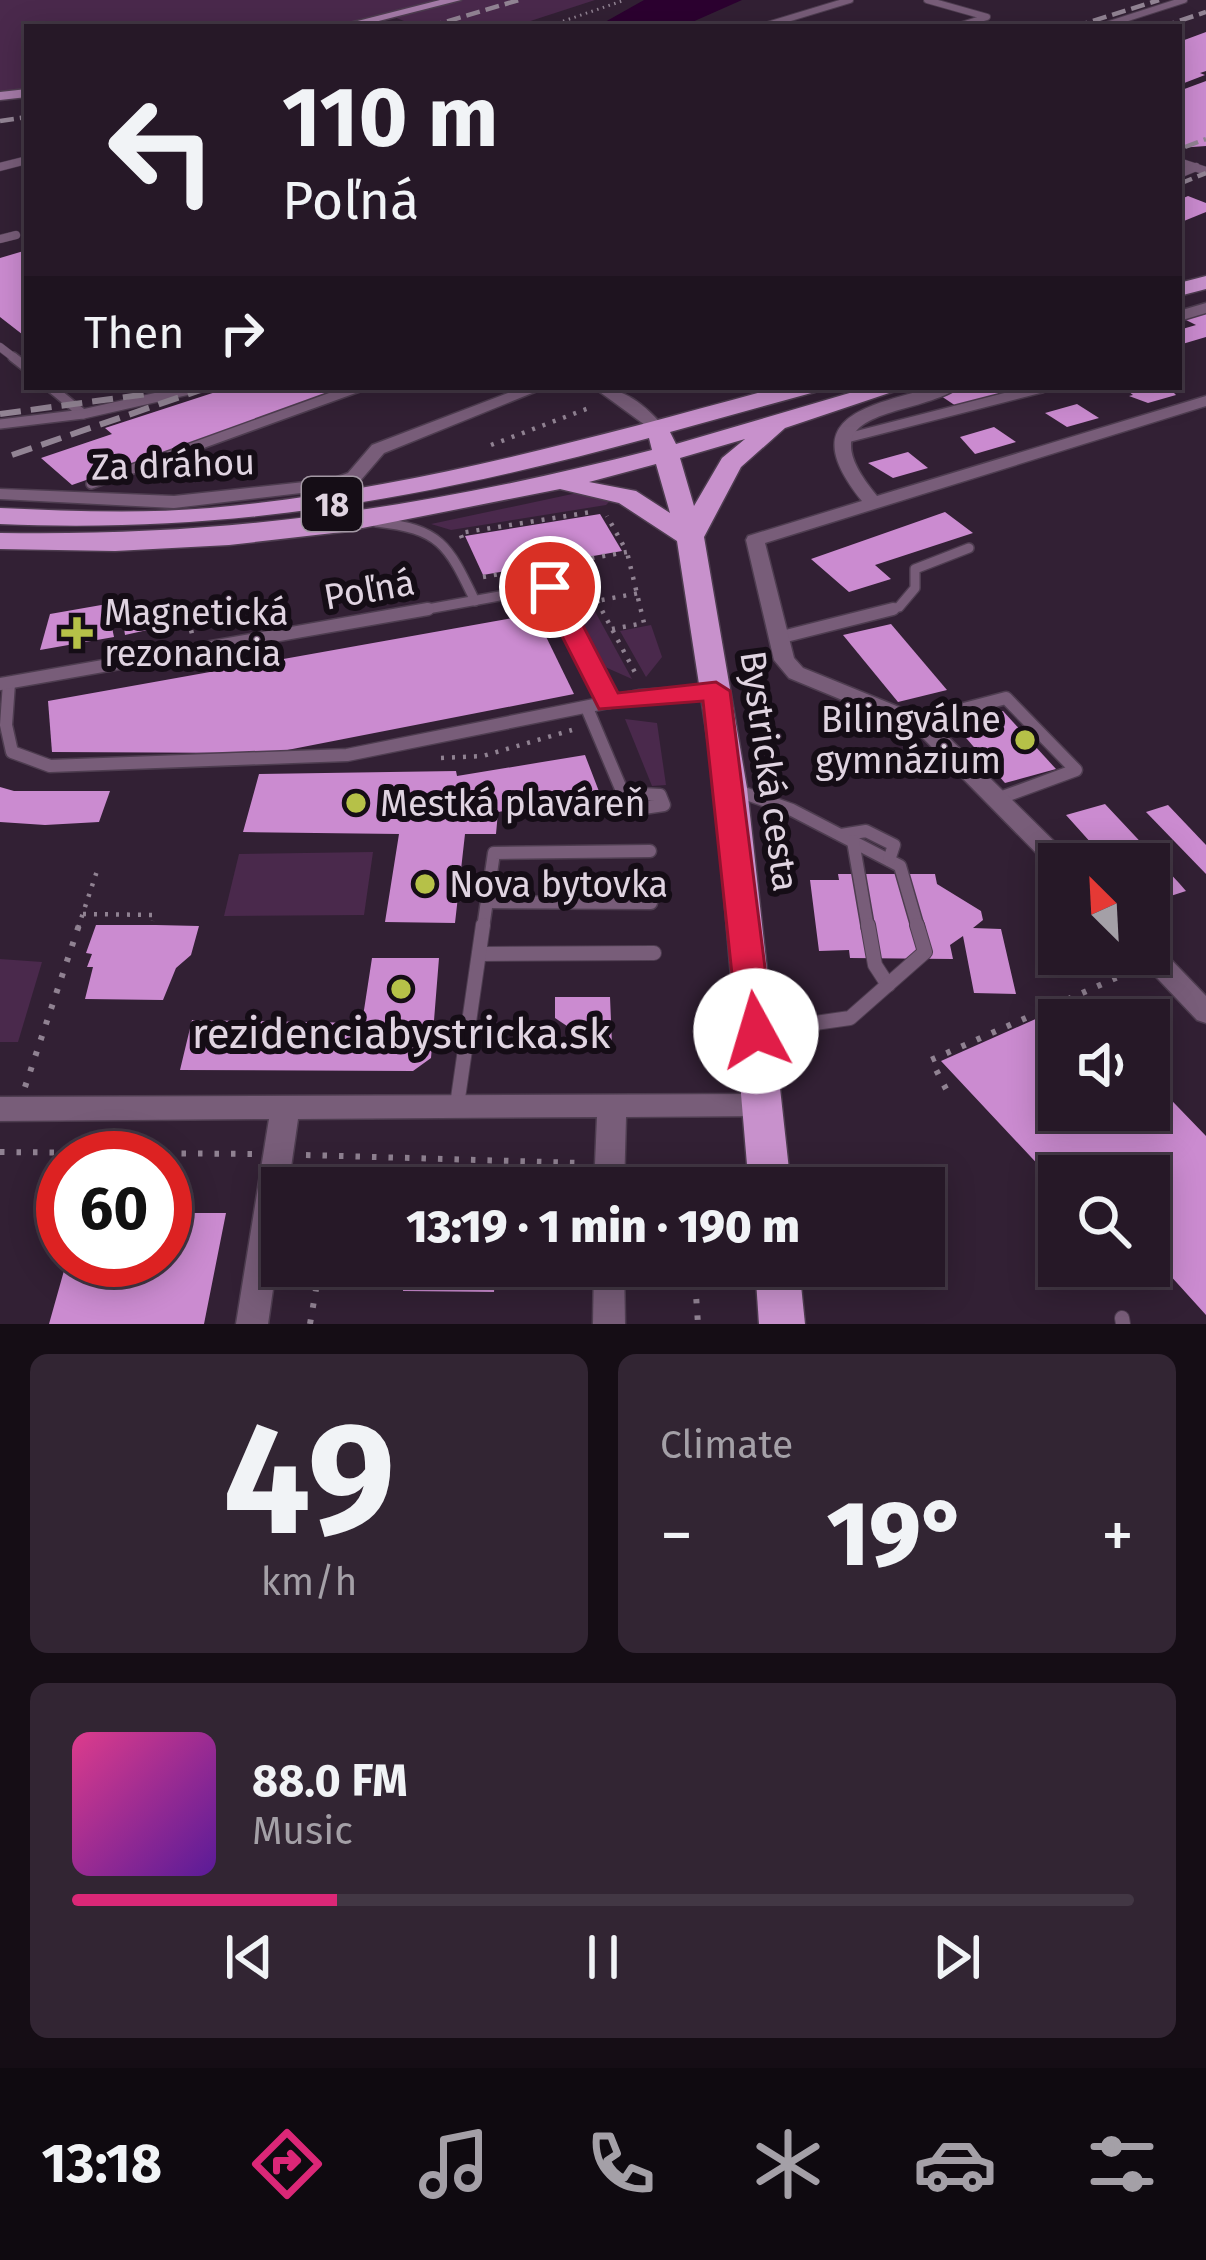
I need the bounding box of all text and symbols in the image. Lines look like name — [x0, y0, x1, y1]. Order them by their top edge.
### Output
text: 110 m — [282, 67, 498, 168]
icon: left — [84, 72, 240, 228]
text: Poľná — [282, 169, 419, 233]
icon: right — [209, 300, 275, 366]
text: Then — [84, 306, 185, 360]
street label: Za dráhou — [90, 440, 256, 490]
road number: 18 — [302, 477, 362, 531]
pin — [499, 536, 601, 638]
icon: arrive — [517, 554, 583, 620]
street label: Poľná — [320, 560, 418, 620]
place label: Magnetická rezonancia — [104, 591, 289, 676]
marker: Magnetická rezonancia — [61, 617, 93, 649]
street label: Bystrická cesta — [730, 648, 808, 894]
place label: Bilingválne gymnázium — [815, 698, 1001, 783]
marker: Bilingválne gymnázium — [1012, 727, 1038, 753]
place label: Mestká plaváreň — [380, 782, 646, 826]
marker: Mestká plaváreň — [343, 790, 369, 816]
north arrow — [1038, 843, 1170, 975]
map controls — [1038, 843, 1170, 1287]
place label: Nova bytovka — [449, 863, 668, 907]
marker: Nova bytovka — [412, 871, 438, 897]
position arrow — [693, 968, 819, 1094]
marker: rezidenciabystricka.sk — [388, 976, 414, 1002]
button: sound — [1038, 999, 1170, 1131]
place label: rezidenciabystricka.sk — [192, 1009, 611, 1059]
speed limit sign: 60 — [36, 1131, 192, 1287]
button: search — [1038, 1155, 1170, 1287]
text: 13:19 · 1 min · 190 m — [406, 1200, 800, 1254]
text: 49 — [223, 1387, 395, 1574]
text: Climate — [660, 1422, 793, 1468]
text: 19° — [827, 1481, 967, 1589]
text: − — [660, 1496, 693, 1575]
text: + — [1101, 1496, 1134, 1575]
text: km/h — [261, 1559, 357, 1605]
text: 88.0 FM — [252, 1754, 408, 1808]
text: Music — [252, 1808, 353, 1854]
icon: previous — [216, 1924, 282, 1990]
icon: pause — [570, 1924, 636, 1990]
icon: next — [924, 1924, 990, 1990]
icon: directions — [245, 2122, 329, 2206]
icon: music — [412, 2122, 496, 2206]
icon: phone — [579, 2122, 663, 2206]
icon: climate — [746, 2122, 830, 2206]
icon: car — [913, 2122, 997, 2206]
icon: filters — [1080, 2122, 1164, 2206]
text: 13:18 — [42, 2132, 162, 2196]

